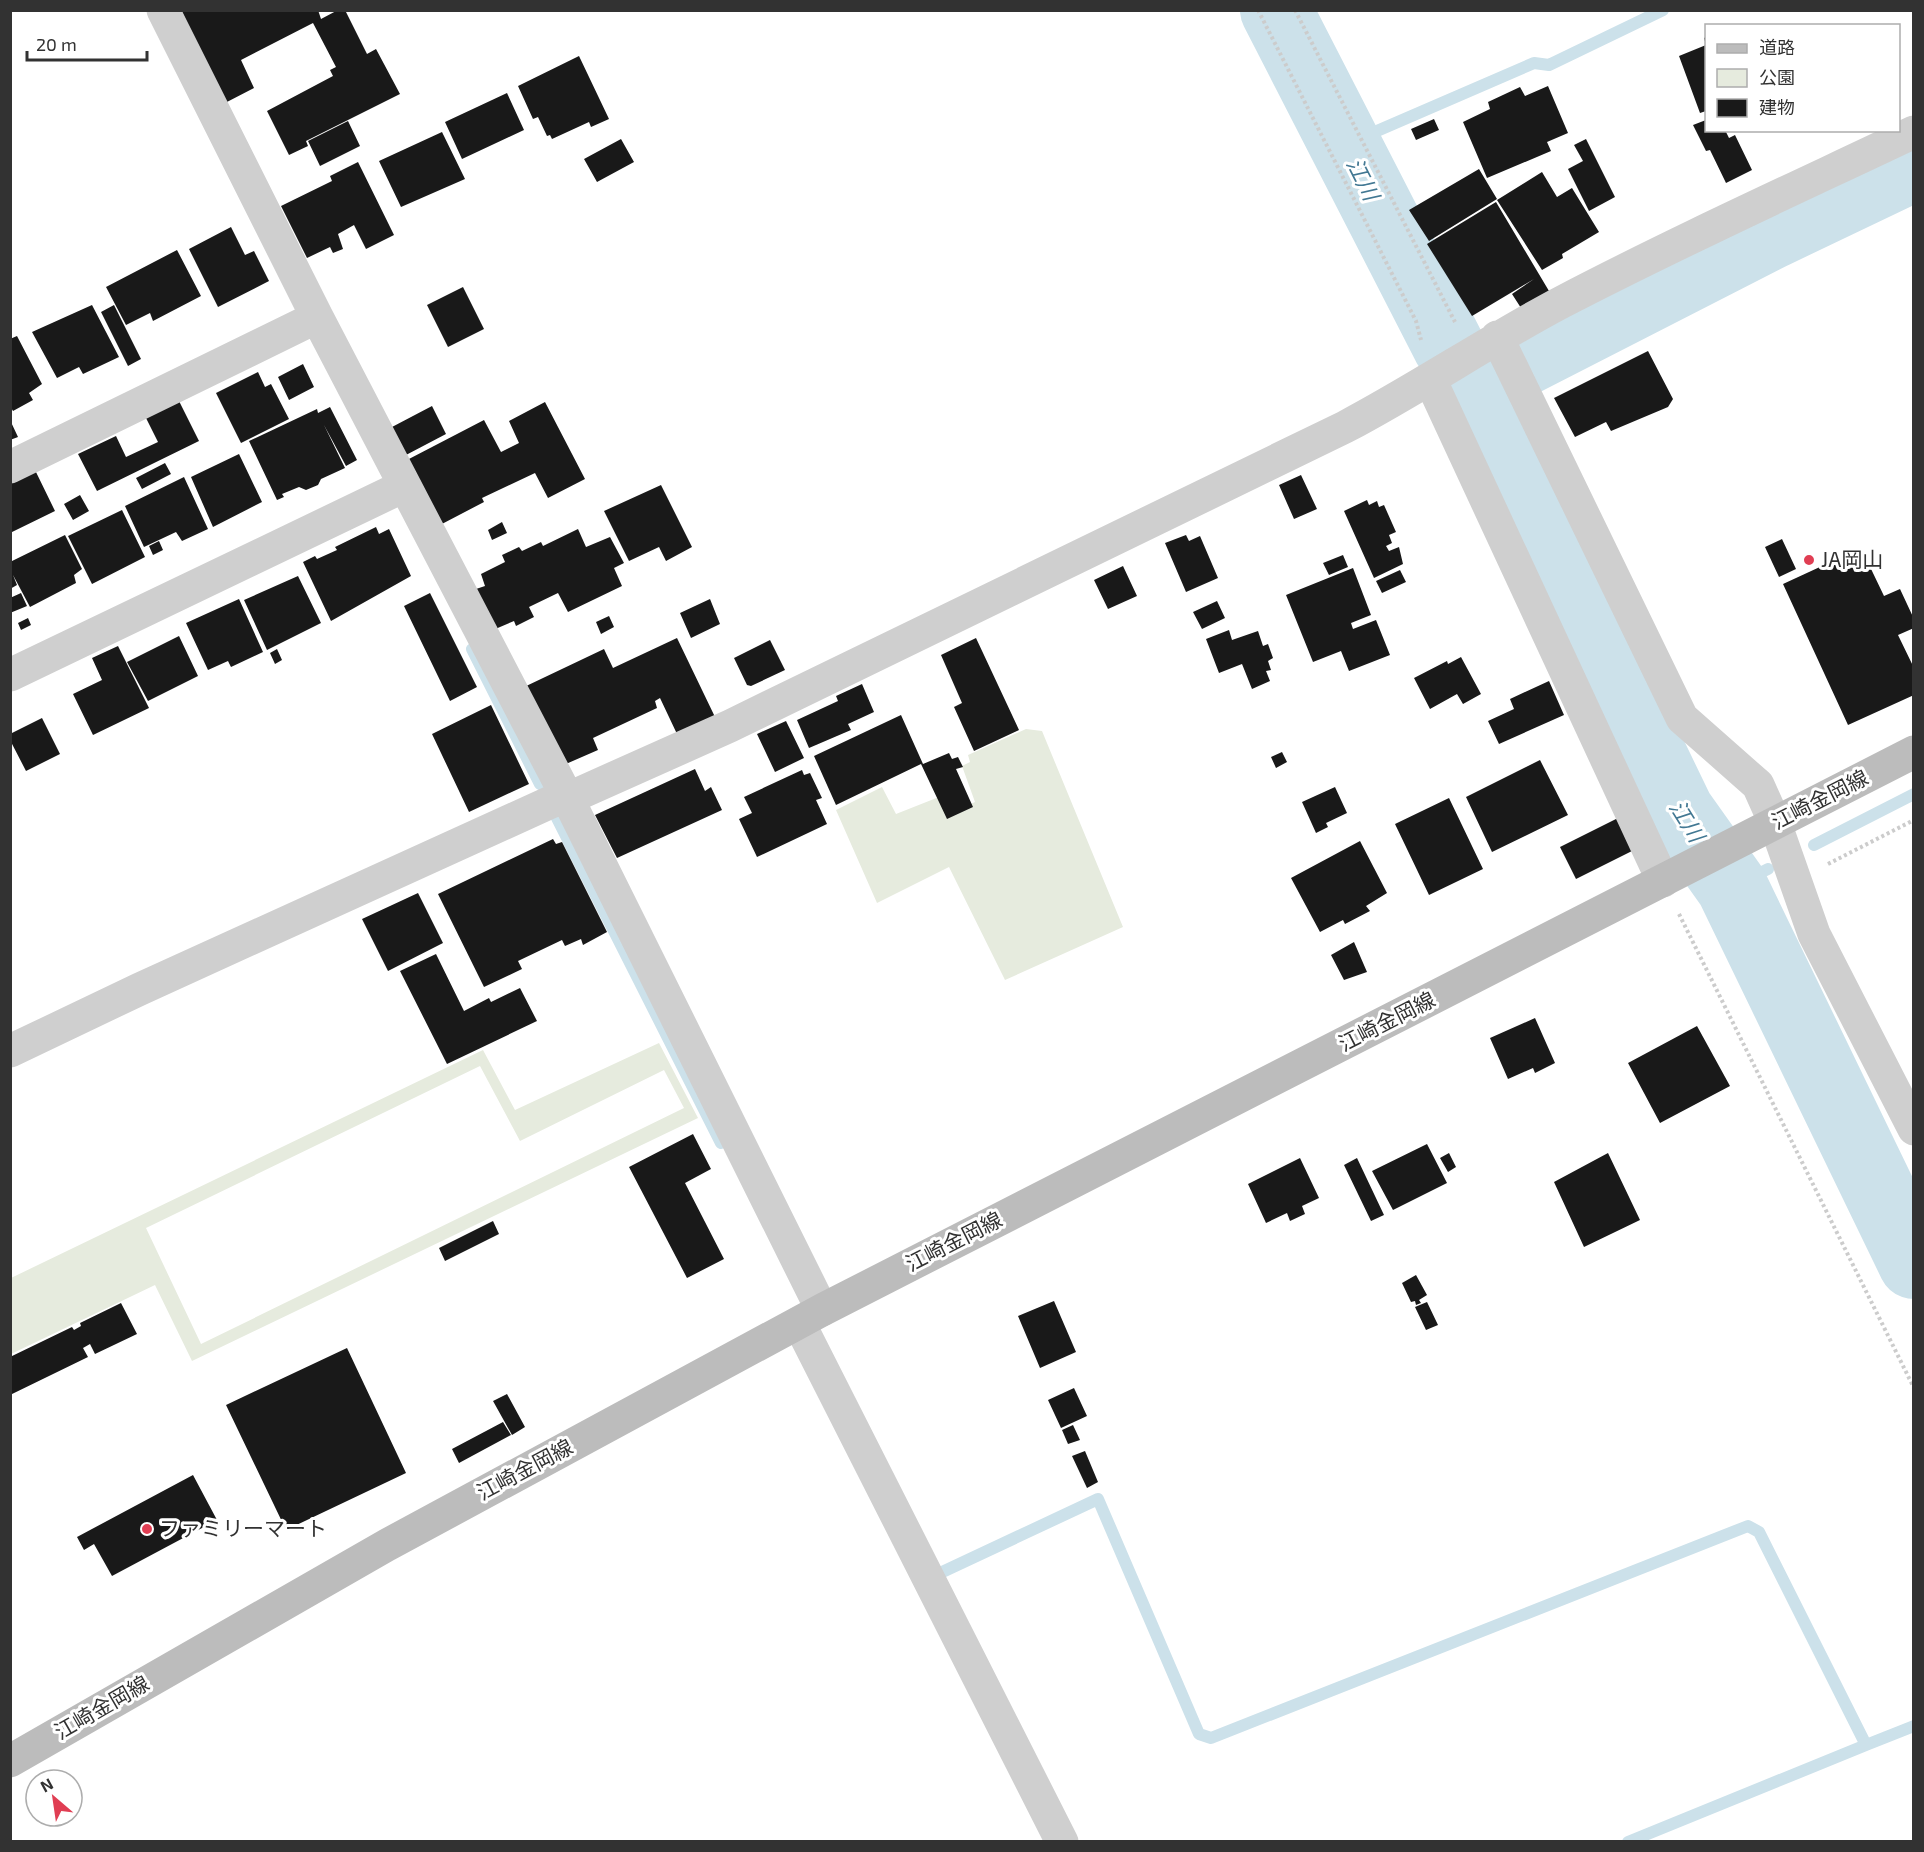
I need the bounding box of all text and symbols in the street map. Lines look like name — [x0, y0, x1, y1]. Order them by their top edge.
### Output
scale bar — [27, 24, 147, 62]
legend — [1705, 24, 1900, 132]
text: 20 m — [36, 33, 77, 55]
text: 道路 — [1759, 36, 1795, 58]
text: 公園 — [1759, 66, 1795, 88]
text: 建物 — [1759, 96, 1795, 118]
water label: 江川 — [1342, 153, 1386, 206]
place label: JA岡山 — [1821, 546, 1883, 571]
marker: JA岡山 — [1802, 553, 1816, 567]
street label: 江崎金岡線 — [1767, 764, 1872, 834]
water label: 江川 — [1665, 795, 1712, 848]
street label: 江崎金岡線 — [1334, 986, 1439, 1056]
street label: 江崎金岡線 — [901, 1206, 1006, 1276]
street label: 江崎金岡線 — [472, 1433, 577, 1504]
place label: ファミリーマート — [159, 1515, 327, 1540]
marker: ファミリーマート — [140, 1522, 154, 1536]
street label: 江崎金岡線 — [50, 1670, 153, 1744]
north arrow — [24, 1768, 84, 1828]
text: N — [37, 1773, 56, 1796]

